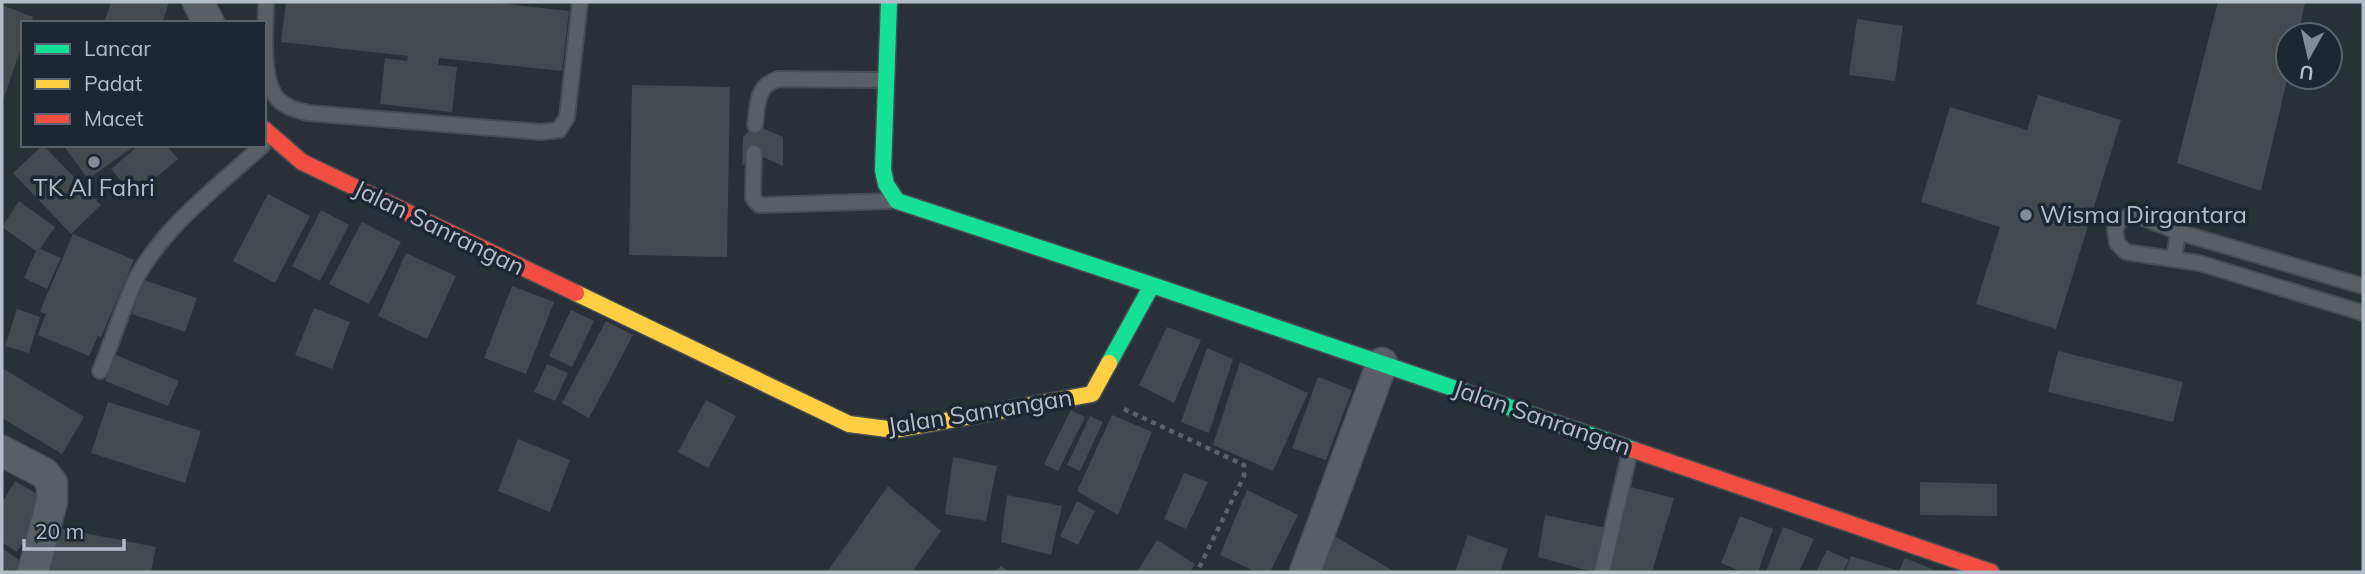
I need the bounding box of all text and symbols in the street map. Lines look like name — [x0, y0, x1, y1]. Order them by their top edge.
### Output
legend — [21, 21, 266, 147]
north arrow — [2274, 21, 2344, 91]
text: Lancar — [84, 35, 151, 61]
text: U — [2298, 60, 2315, 86]
text: Padat — [84, 70, 142, 96]
text: Macet — [84, 105, 144, 131]
marker: TK Al Fahri — [86, 154, 102, 170]
place label: TK Al Fahri — [33, 172, 155, 202]
street label: Jalan Sanrangan — [349, 173, 530, 281]
place label: Wisma Dirgantara — [2040, 199, 2247, 229]
marker: Wisma Dirgantara — [2018, 207, 2034, 223]
street label: Jalan Sanrangan — [1449, 373, 1635, 462]
street label: Jalan Sanrangan — [886, 382, 1074, 440]
scale bar — [24, 508, 124, 552]
text: 20 m — [35, 518, 84, 544]

